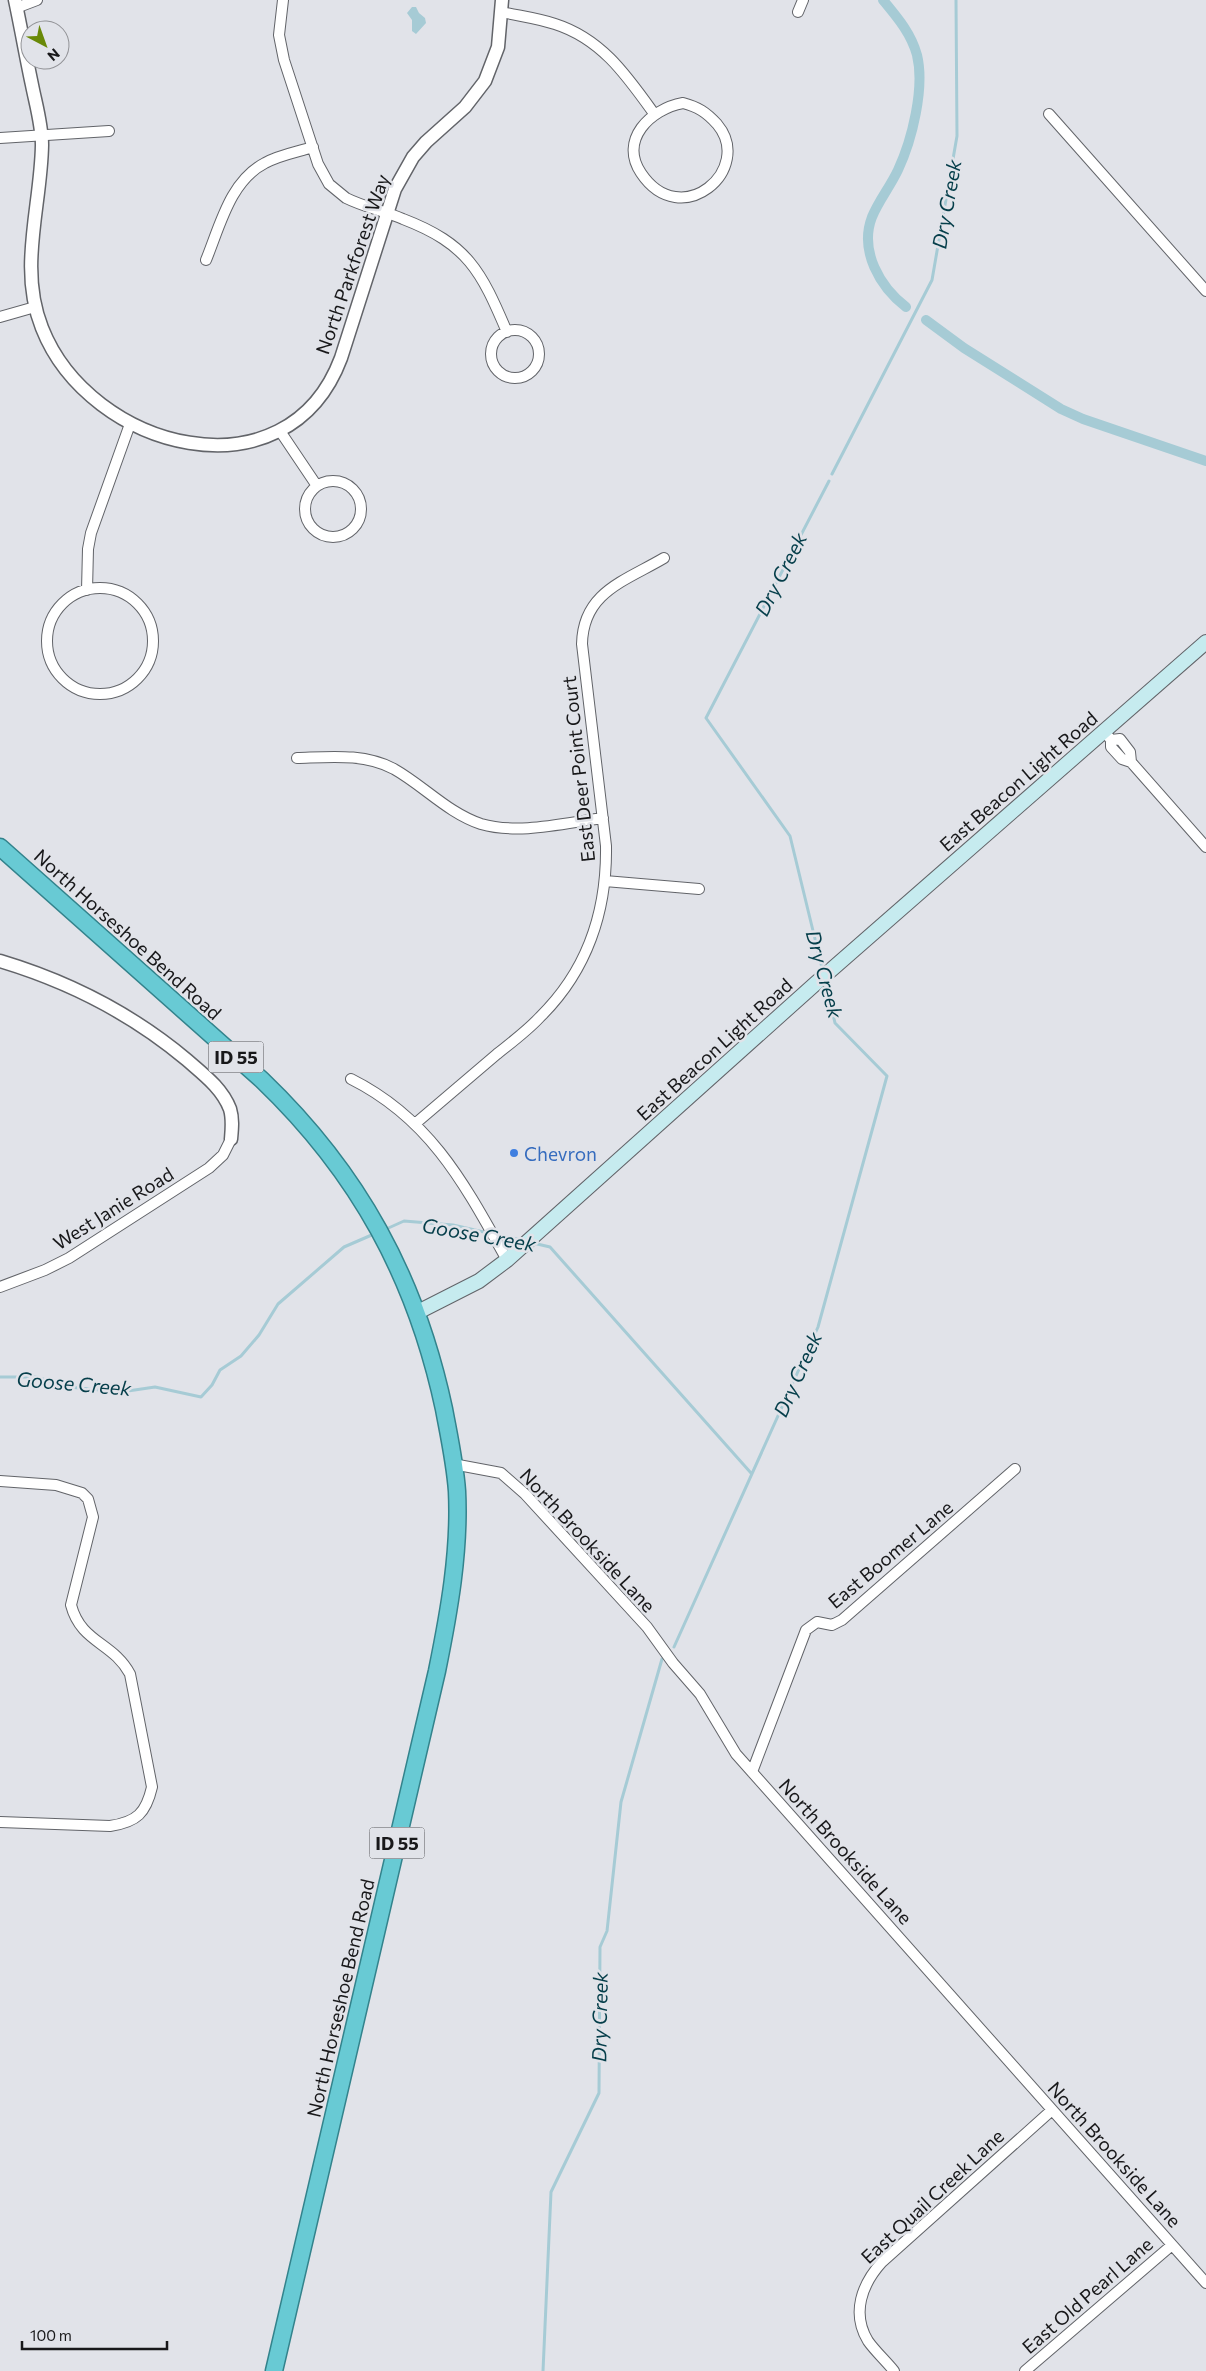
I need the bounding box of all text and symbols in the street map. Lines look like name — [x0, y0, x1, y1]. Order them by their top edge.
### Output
north arrow — [20, 20, 70, 70]
text: N — [44, 45, 63, 65]
water label: Dry Creek — [926, 156, 966, 250]
street label: North Parkforest Way — [310, 171, 394, 357]
water label: Dry Creek — [749, 527, 812, 620]
street label: East Deer Point Court — [557, 675, 599, 863]
street label: East Beacon Light Road — [934, 706, 1102, 856]
street label: North Horseshoe Bend Road — [30, 844, 226, 1024]
water label: Dry Creek — [802, 927, 849, 1022]
street label: East Beacon Light Road — [631, 973, 797, 1125]
road number: ID 55 — [208, 1042, 264, 1072]
place label: Chevron — [524, 1142, 597, 1165]
marker: Chevron — [508, 1147, 520, 1159]
street label: West Janie Road — [49, 1162, 177, 1254]
water label: Goose Creek — [420, 1212, 539, 1256]
water label: Dry Creek — [768, 1327, 827, 1420]
water label: Goose Creek — [16, 1366, 134, 1400]
street label: North Brookside Lane — [515, 1463, 661, 1617]
street label: East Boomer Lane — [823, 1495, 957, 1613]
street label: North Brookside Lane — [775, 1773, 917, 1929]
road number: ID 55 — [370, 1828, 424, 1859]
street label: North Horseshoe Bend Road — [301, 1877, 379, 2119]
water label: Dry Creek — [586, 1971, 612, 2062]
street label: North Brookside Lane — [1044, 2076, 1186, 2232]
street label: East Quail Creek Lane — [856, 2124, 1008, 2268]
street label: East Old Pearl Lane — [1017, 2232, 1157, 2358]
scale bar — [22, 2318, 168, 2350]
text: 100 m — [30, 2326, 72, 2344]

